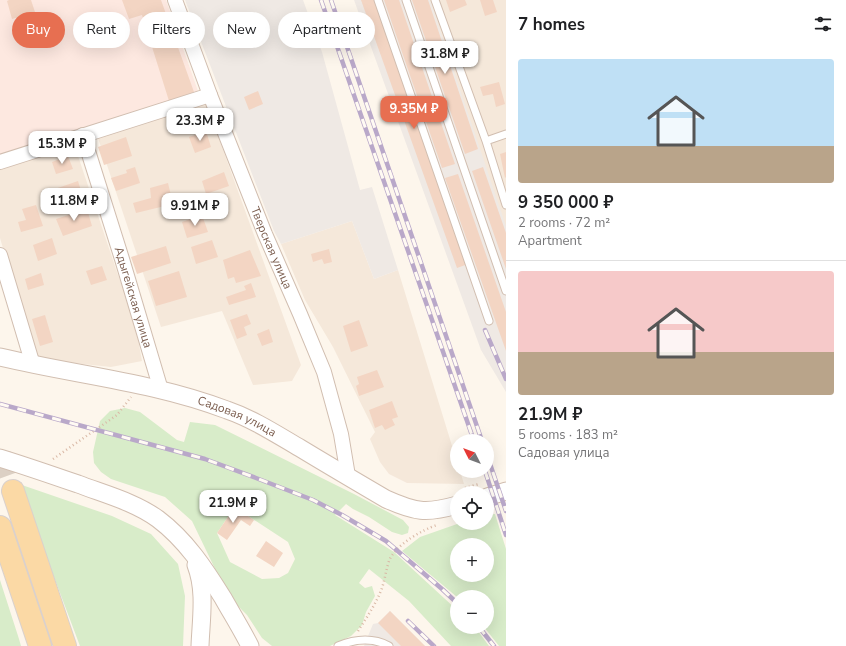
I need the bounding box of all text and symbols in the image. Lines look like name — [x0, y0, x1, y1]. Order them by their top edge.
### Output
chip: Buy — [12, 12, 65, 48]
chip: Rent — [73, 12, 130, 48]
chip: Filters — [138, 12, 205, 48]
chip: New — [213, 12, 270, 48]
chip: Apartment — [278, 12, 375, 48]
text: 7 homes — [518, 13, 585, 36]
icon: filters — [812, 13, 834, 35]
pin: 31.8M ₽ — [408, 41, 482, 75]
text: 31.8M ₽ — [420, 45, 470, 63]
icon: home — [640, 85, 712, 157]
pin: 9.35M ₽ — [377, 96, 451, 130]
text: 9.35M ₽ — [389, 100, 439, 118]
pin: 23.3M ₽ — [163, 108, 237, 142]
text: 23.3M ₽ — [175, 112, 225, 130]
pin: 15.3M ₽ — [25, 131, 99, 165]
text: 15.3M ₽ — [37, 135, 87, 153]
pin: 11.8M ₽ — [37, 188, 111, 222]
text: 9 350 000 ₽ — [518, 191, 613, 214]
text: 11.8M ₽ — [49, 192, 99, 210]
pin: 9.91M ₽ — [158, 193, 232, 227]
text: 9.91M ₽ — [170, 197, 220, 215]
street label: Тверская улица — [247, 204, 296, 292]
text: 2 rooms · 72 m² — [518, 214, 610, 232]
text: Apartment — [518, 232, 581, 250]
street label: Адыгейская улица — [111, 245, 156, 350]
icon: home — [640, 297, 712, 369]
street label: Садовая улица — [196, 392, 279, 440]
text: 21.9M ₽ — [518, 403, 582, 426]
text: 5 rooms · 183 m² — [518, 426, 618, 444]
north arrow — [450, 434, 494, 478]
map controls — [450, 434, 494, 634]
text: Садовая улица — [518, 444, 609, 462]
button: locate — [450, 486, 494, 530]
pin: 21.9M ₽ — [196, 490, 270, 524]
text: 21.9M ₽ — [208, 494, 258, 512]
button: + — [450, 538, 494, 582]
button: − — [450, 590, 494, 634]

